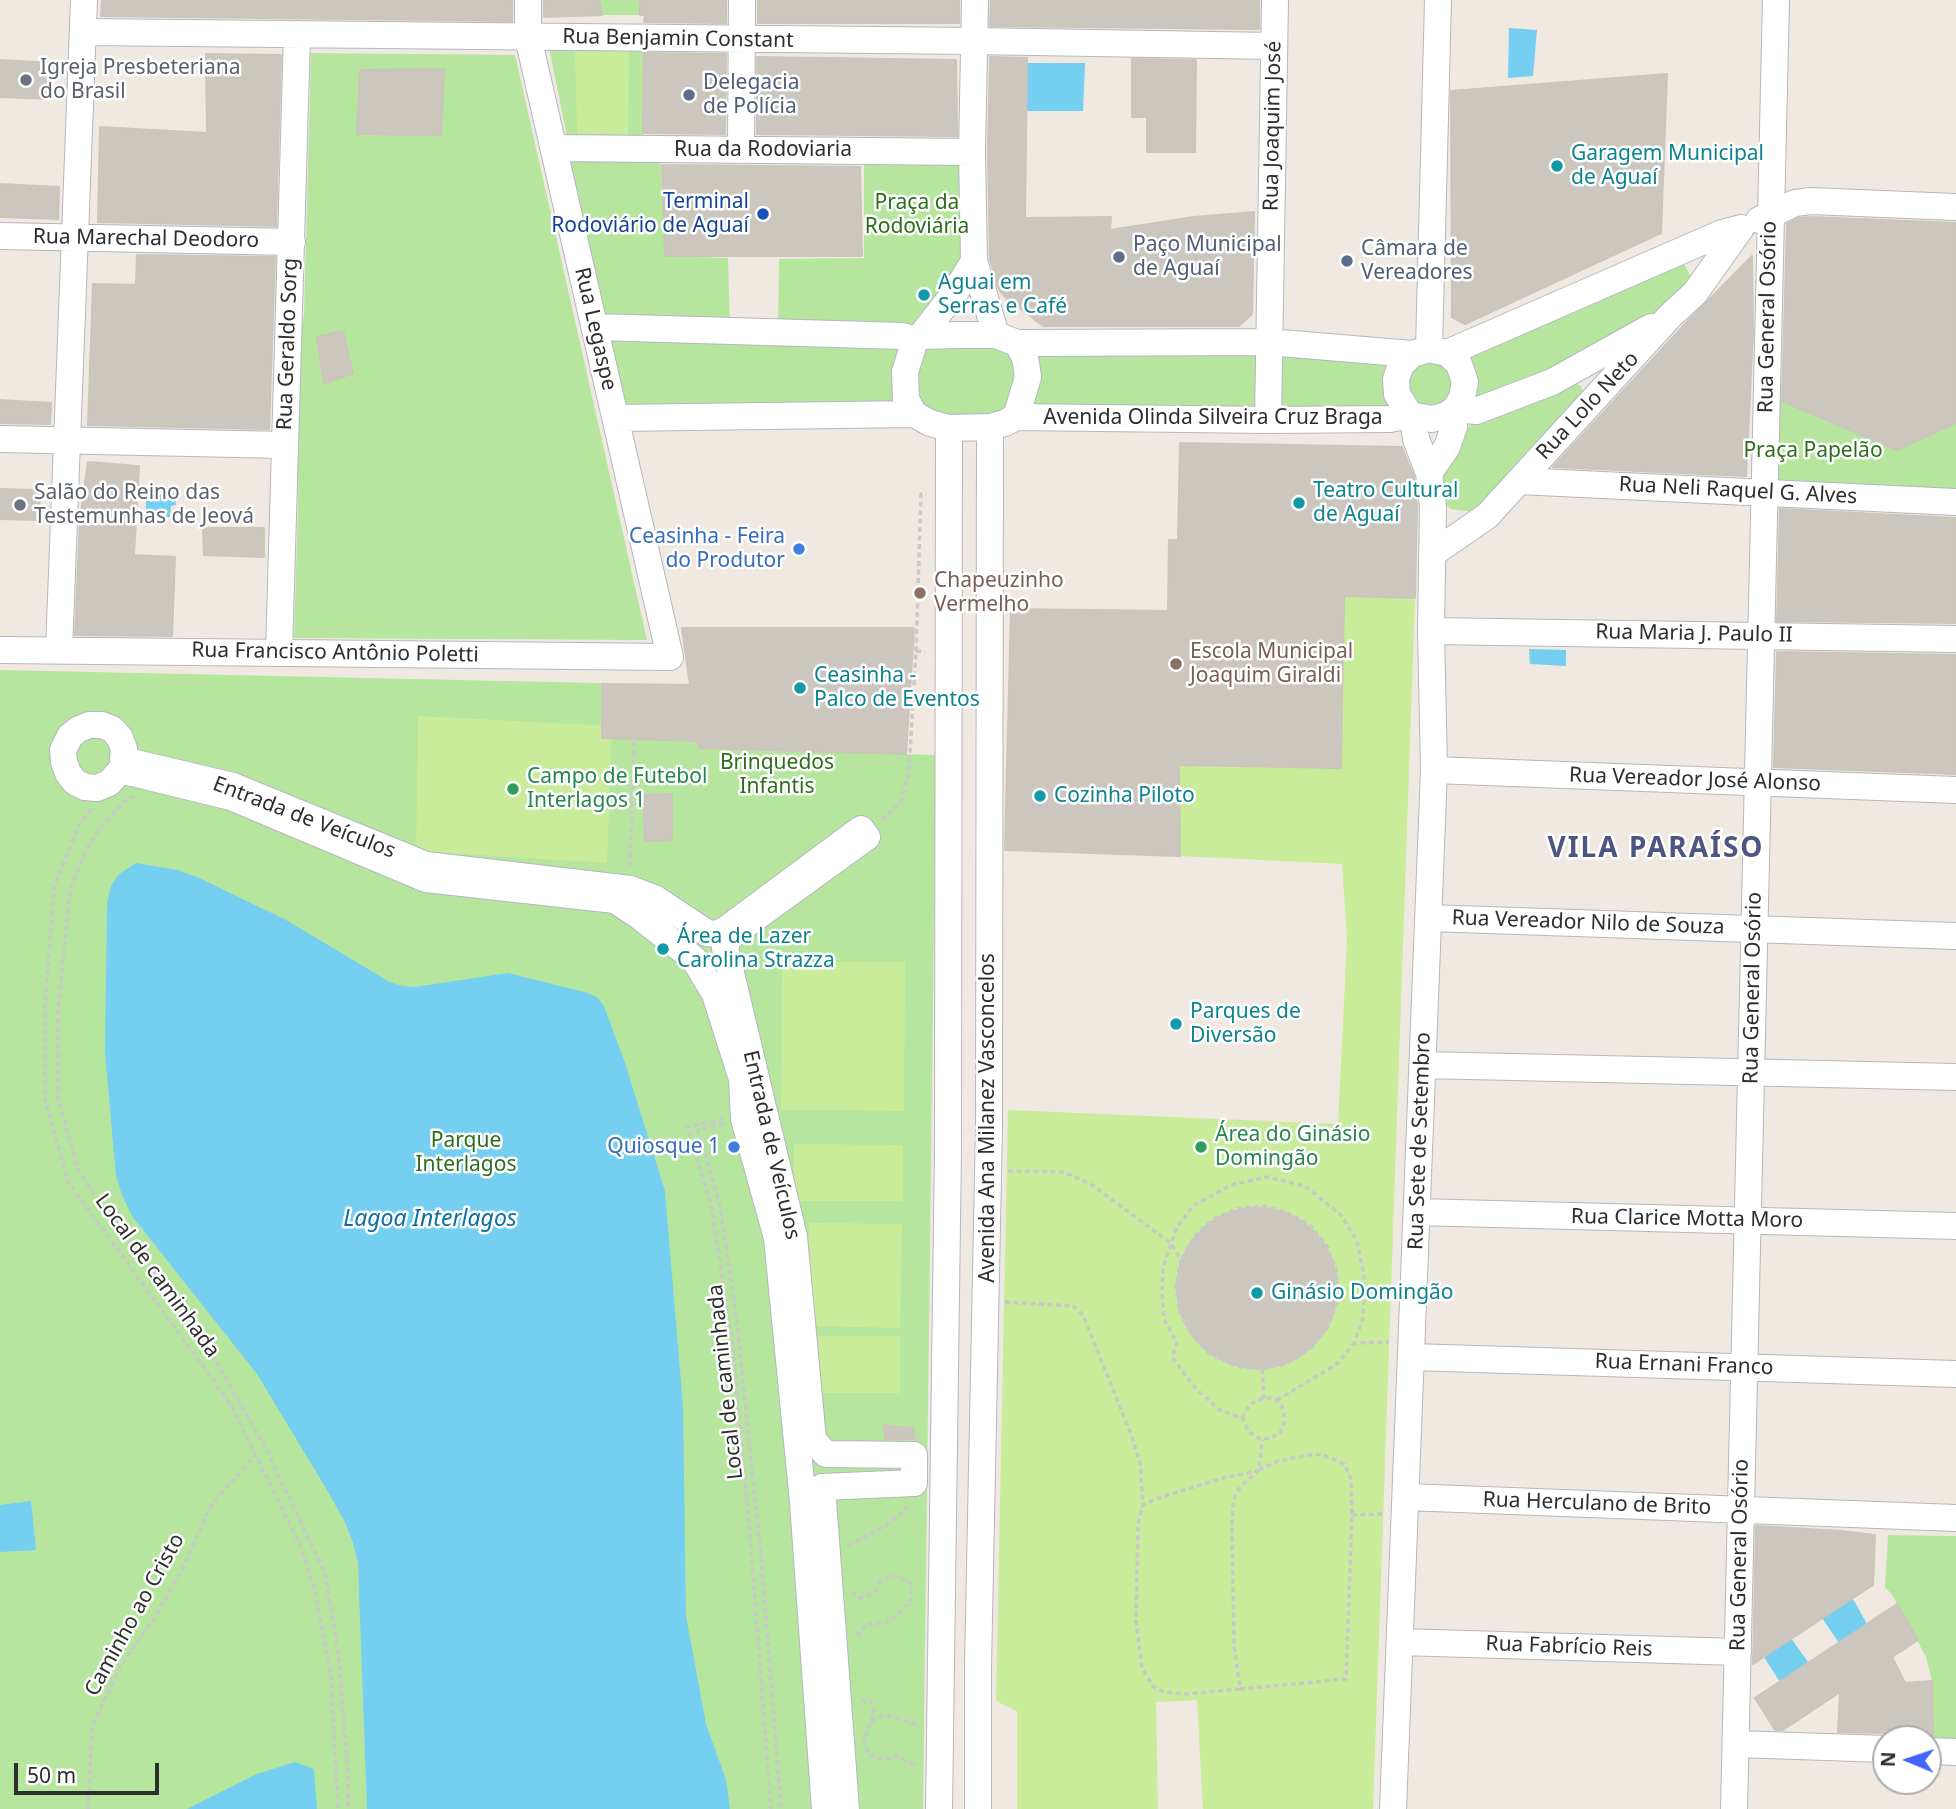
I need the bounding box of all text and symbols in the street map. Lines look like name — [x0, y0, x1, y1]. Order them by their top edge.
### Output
street label: Rua Benjamin Constant — [562, 24, 794, 54]
street label: Rua Joaquim José — [1259, 41, 1287, 211]
place label: Igreja Presbeteriana do Brasil — [40, 55, 240, 105]
place label: Delegacia de Polícia — [703, 70, 799, 120]
marker: Igreja Presbeteriana do Brasil — [18, 72, 34, 88]
marker: Delegacia de Polícia — [681, 87, 697, 103]
street label: Rua da Rodoviaria — [674, 137, 852, 163]
place label: Garagem Municipal de Aguaí — [1571, 141, 1764, 191]
marker: Garagem Municipal de Aguaí — [1549, 158, 1565, 174]
place label: Terminal Rodoviário de Aguaí — [551, 189, 749, 239]
park label: Praça da Rodoviária — [865, 190, 969, 240]
marker: Terminal Rodoviário de Aguaí — [755, 206, 771, 222]
street label: Rua General Osório — [1754, 221, 1782, 413]
street label: Rua Marechal Deodoro — [33, 224, 259, 254]
place label: Paço Municipal de Aguaí — [1133, 232, 1282, 282]
place label: Câmara de Vereadores — [1361, 236, 1473, 286]
marker: Paço Municipal de Aguaí — [1111, 249, 1127, 265]
marker: Câmara de Vereadores — [1339, 253, 1355, 269]
street label: Rua Geraldo Sorg — [272, 257, 304, 431]
street label: Rua Legaspe — [569, 265, 621, 393]
place label: Aguai em Serras e Café — [938, 270, 1067, 320]
marker: Aguai em Serras e Café — [916, 287, 932, 303]
street label: Rua Lolo Neto — [1532, 347, 1644, 465]
street label: Avenida Olinda Silveira Cruz Braga — [1043, 405, 1383, 431]
park label: Praça Papelão — [1743, 438, 1883, 464]
street label: Rua Neli Raquel G. Alves — [1618, 472, 1858, 510]
place label: Teatro Cultural de Aguaí — [1313, 478, 1459, 528]
place label: Salão do Reino das Testemunhas de Jeová — [34, 480, 254, 530]
marker: Teatro Cultural de Aguaí — [1291, 495, 1307, 511]
marker: Salão do Reino das Testemunhas de Jeová — [12, 497, 28, 513]
place label: Ceasinha - Feira do Produtor — [629, 524, 785, 574]
marker: Ceasinha - Feira do Produtor — [791, 541, 807, 557]
place label: Chapeuzinho Vermelho — [934, 568, 1064, 618]
marker: Chapeuzinho Vermelho — [912, 585, 928, 601]
street label: Rua Maria J. Paulo II — [1595, 620, 1793, 648]
street label: Rua Francisco Antônio Poletti — [191, 638, 479, 668]
place label: Escola Municipal Joaquim Giraldi — [1190, 639, 1353, 689]
marker: Escola Municipal Joaquim Giraldi — [1168, 656, 1184, 672]
place label: Ceasinha - Palco de Eventos — [814, 663, 980, 713]
marker: Ceasinha - Palco de Eventos — [792, 680, 808, 696]
park label: Brinquedos Infantis — [720, 750, 834, 800]
street label: Rua Vereador José Alonso — [1569, 763, 1821, 797]
place label: Campo de Futebol Interlagos 1 — [527, 764, 707, 814]
street label: Entrada de Veículos — [209, 772, 399, 864]
marker: Campo de Futebol Interlagos 1 — [505, 781, 521, 797]
place label: Cozinha Piloto — [1054, 783, 1195, 809]
marker: Cozinha Piloto — [1032, 788, 1048, 804]
district label: VILA PARAÍSO — [1549, 832, 1763, 866]
street label: Rua General Osório — [1739, 892, 1767, 1084]
street label: Rua Vereador Nilo de Souza — [1451, 906, 1725, 940]
place label: Área de Lazer Carolina Strazza — [677, 924, 835, 974]
marker: Área de Lazer Carolina Strazza — [655, 941, 671, 957]
street label: Avenida Ana Milanez Vasconcelos — [975, 953, 1001, 1283]
place label: Parques de Diversão — [1190, 999, 1301, 1049]
marker: Parques de Diversão — [1168, 1016, 1184, 1032]
street label: Rua Sete de Setembro — [1404, 1032, 1436, 1250]
street label: Entrada de Veículos — [737, 1048, 805, 1242]
place label: Área do Ginásio Domingão — [1215, 1122, 1370, 1172]
park label: Parque Interlagos — [415, 1128, 517, 1178]
place label: Quiosque 1 — [607, 1134, 720, 1160]
marker: Quiosque 1 — [726, 1139, 742, 1155]
marker: Área do Ginásio Domingão — [1193, 1139, 1209, 1155]
street label: Local de caminhada — [89, 1189, 225, 1363]
street label: Rua Clarice Motta Moro — [1571, 1204, 1803, 1234]
water label: Lagoa Interlagos — [343, 1205, 517, 1233]
place label: Ginásio Domingão — [1271, 1280, 1454, 1306]
street label: Local de caminhada — [703, 1283, 749, 1481]
marker: Ginásio Domingão — [1249, 1285, 1265, 1301]
street label: Rua Ernani Franco — [1594, 1349, 1774, 1381]
street label: Rua General Osório — [1726, 1459, 1754, 1651]
street label: Rua Herculano de Brito — [1482, 1487, 1712, 1521]
street label: Caminho ao Cristo — [80, 1529, 190, 1701]
street label: Rua Fabrício Reis — [1485, 1631, 1653, 1663]
north arrow — [1872, 1725, 1942, 1795]
scale bar — [18, 1750, 163, 1794]
text: N — [1875, 1751, 1901, 1768]
text: 50 m — [27, 1761, 76, 1789]

